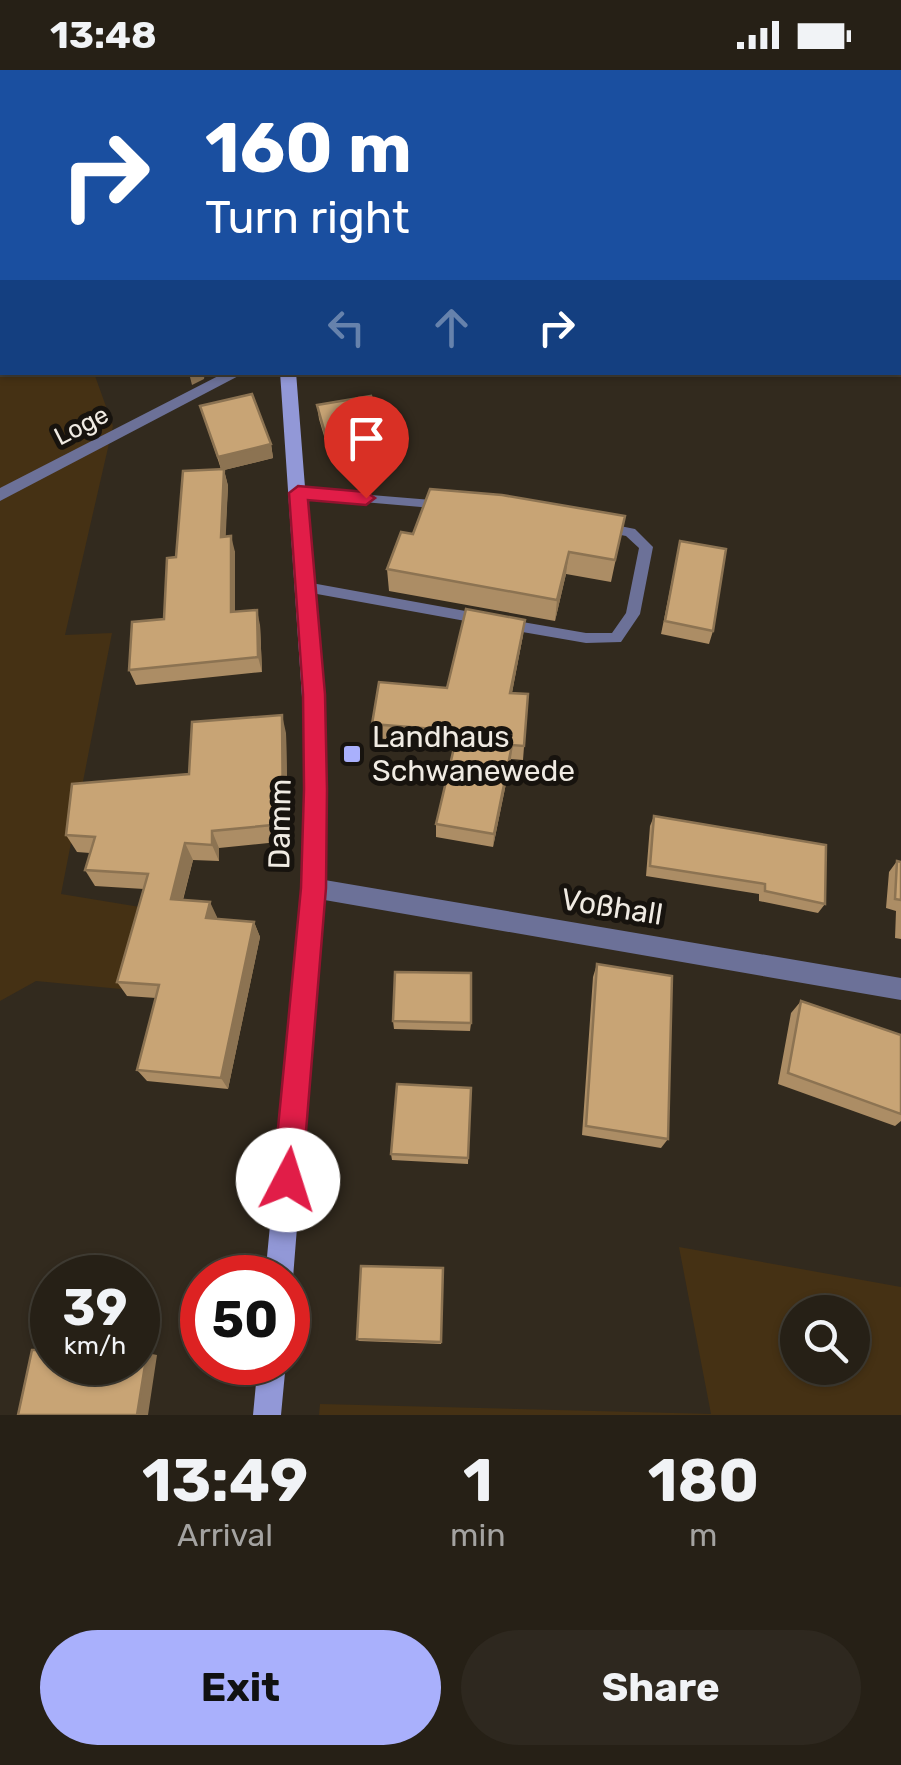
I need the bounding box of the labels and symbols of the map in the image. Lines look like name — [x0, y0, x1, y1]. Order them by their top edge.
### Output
pin — [324, 396, 409, 499]
street label: Loge — [49, 400, 113, 451]
place label: Landhaus Schwanewede — [372, 719, 575, 789]
marker: Landhaus Schwanewede — [341, 743, 363, 765]
street label: Damm — [261, 778, 299, 870]
street label: Voßhall — [559, 881, 665, 933]
position arrow — [236, 1128, 340, 1232]
speed limit sign: 50 — [180, 1255, 310, 1385]

